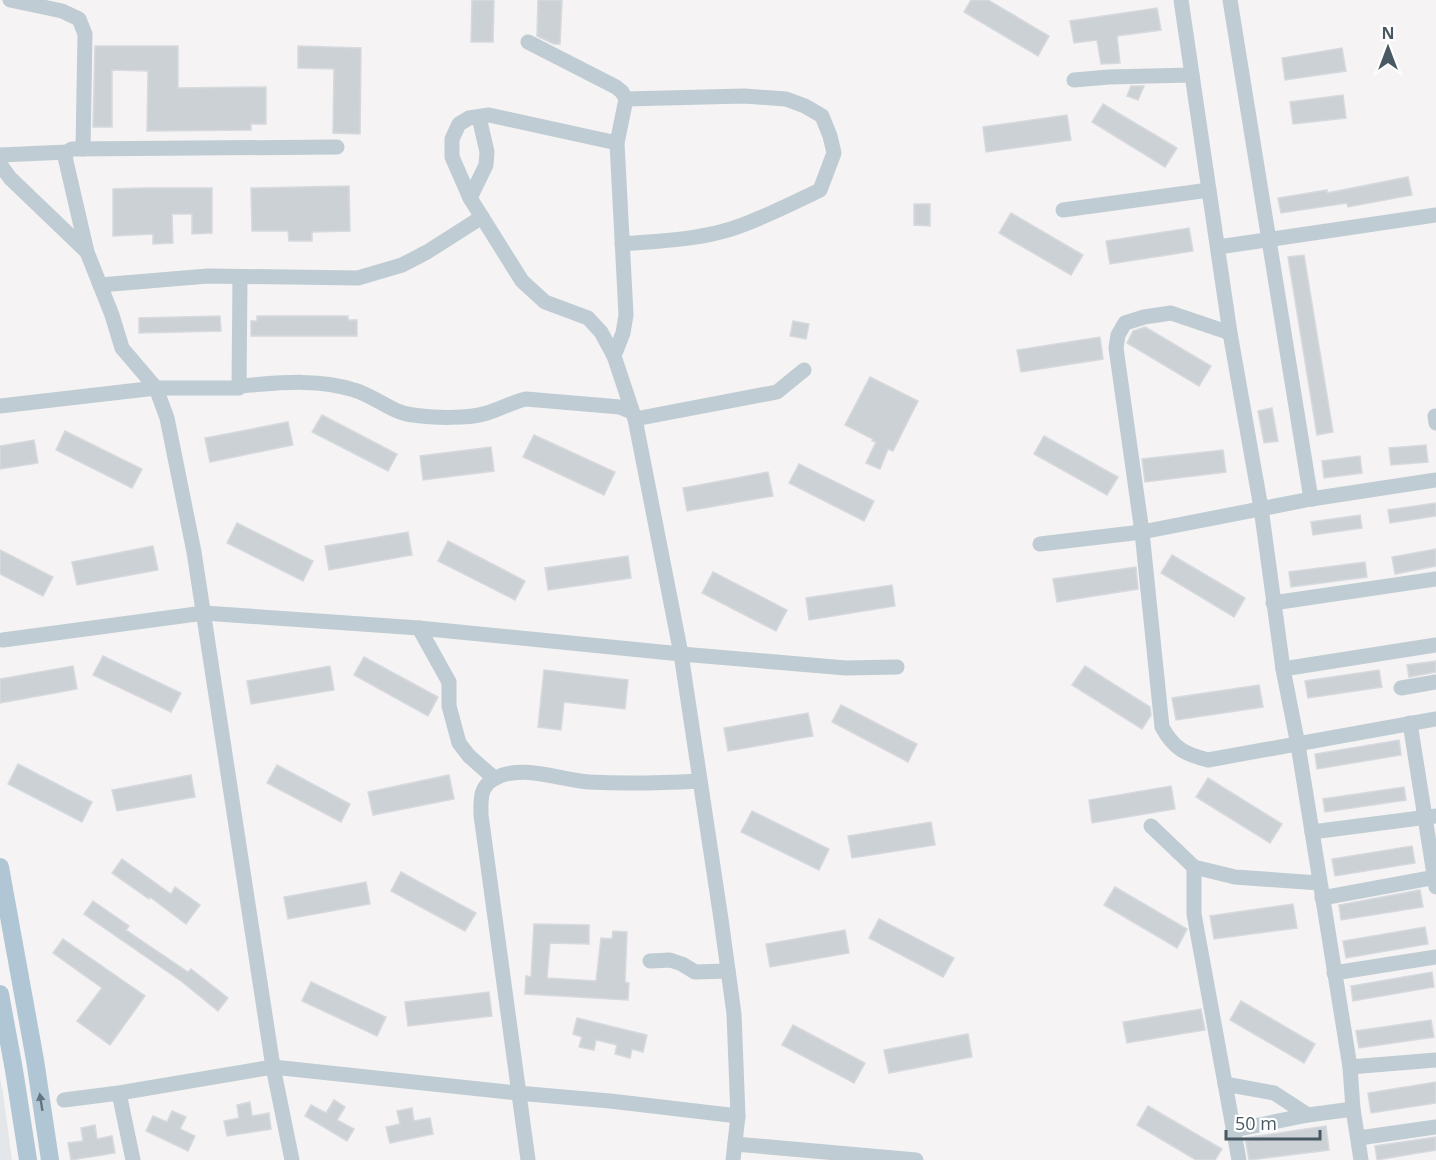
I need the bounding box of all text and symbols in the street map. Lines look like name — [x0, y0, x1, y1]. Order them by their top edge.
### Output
north arrow — [1358, 18, 1418, 78]
text: N — [1381, 22, 1395, 44]
one-way arrow — [37, 1093, 46, 1112]
scale bar — [1226, 1103, 1320, 1141]
text: 50 m — [1235, 1111, 1277, 1135]

